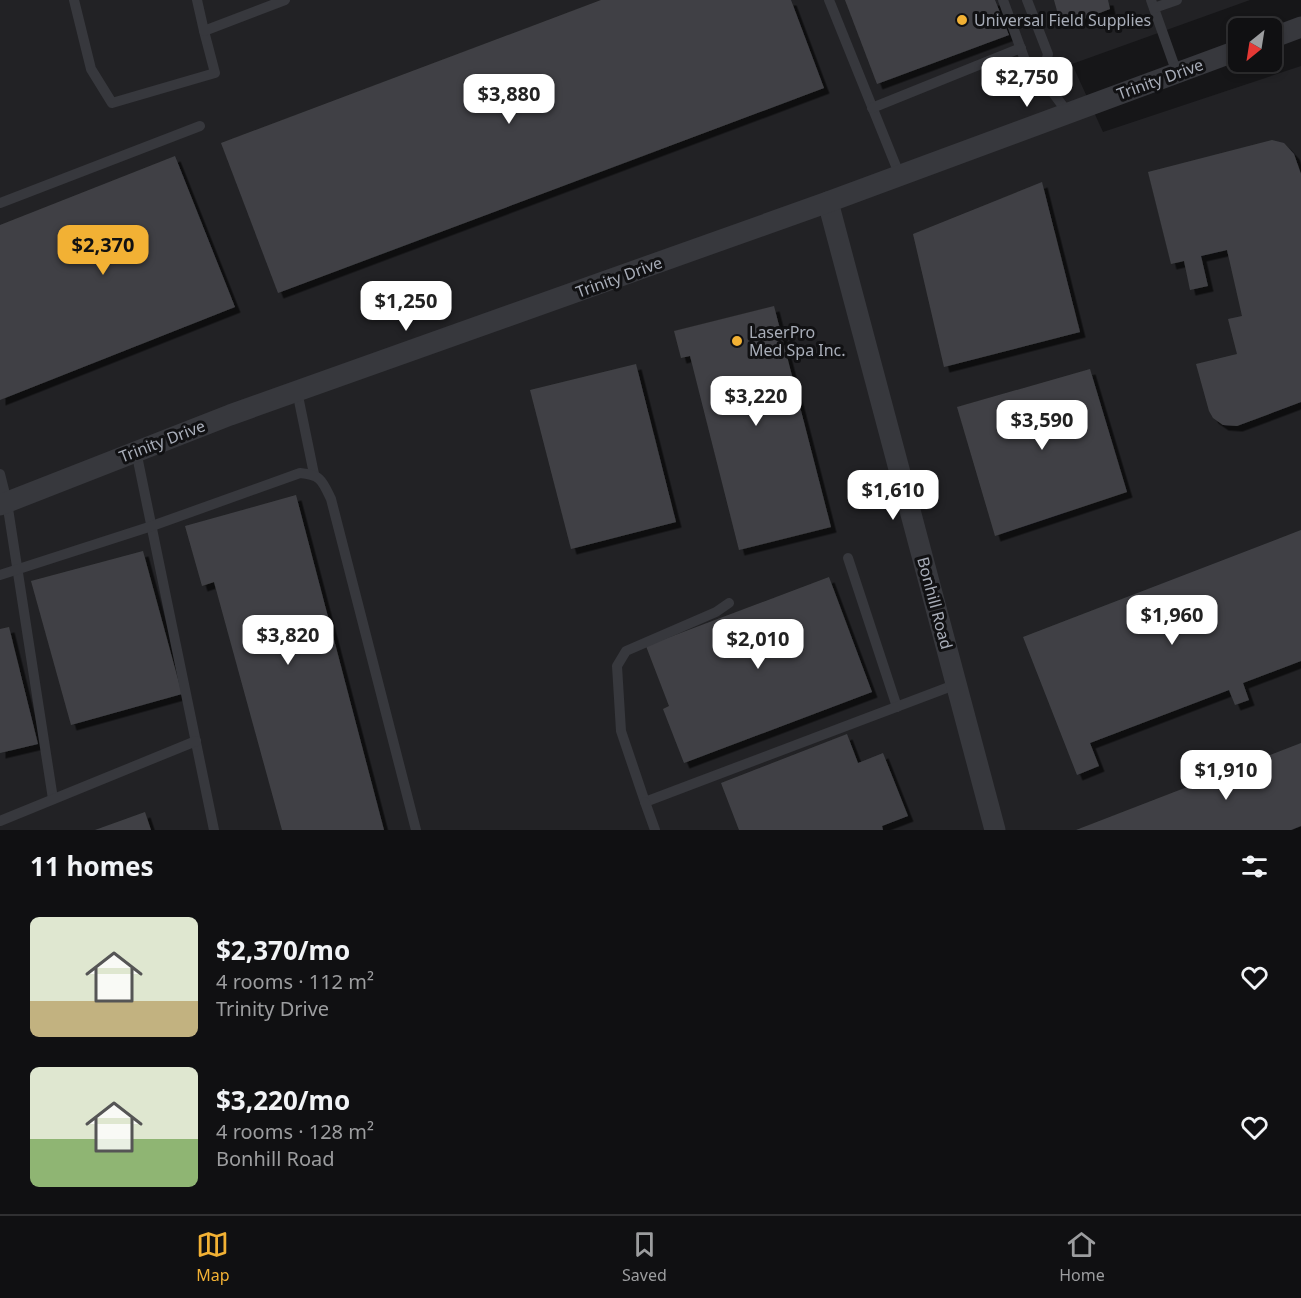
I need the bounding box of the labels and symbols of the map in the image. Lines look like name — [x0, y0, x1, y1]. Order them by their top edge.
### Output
place label: Universal Field Supplies — [974, 9, 1151, 31]
marker: Universal Field Supplies — [955, 13, 969, 27]
north arrow — [1228, 18, 1282, 72]
street label: Trinity Drive — [1114, 53, 1206, 105]
pin: $2,750 — [978, 57, 1076, 108]
pin: $3,880 — [460, 74, 558, 125]
pin: $2,370 — [54, 225, 152, 276]
street label: Trinity Drive — [573, 251, 665, 303]
pin: $1,250 — [357, 281, 455, 332]
place label: LaserPro Med Spa Inc. — [749, 321, 846, 361]
marker: LaserPro Med Spa Inc. — [730, 334, 744, 348]
pin: $3,220 — [707, 376, 805, 427]
pin: $3,590 — [993, 400, 1091, 451]
street label: Trinity Drive — [116, 415, 208, 467]
pin: $1,610 — [844, 470, 942, 521]
street label: Bonhill Road — [912, 554, 958, 652]
pin: $1,960 — [1123, 595, 1221, 646]
pin: $3,820 — [239, 615, 337, 666]
pin: $2,010 — [709, 619, 807, 670]
pin: $1,910 — [1177, 750, 1275, 801]

